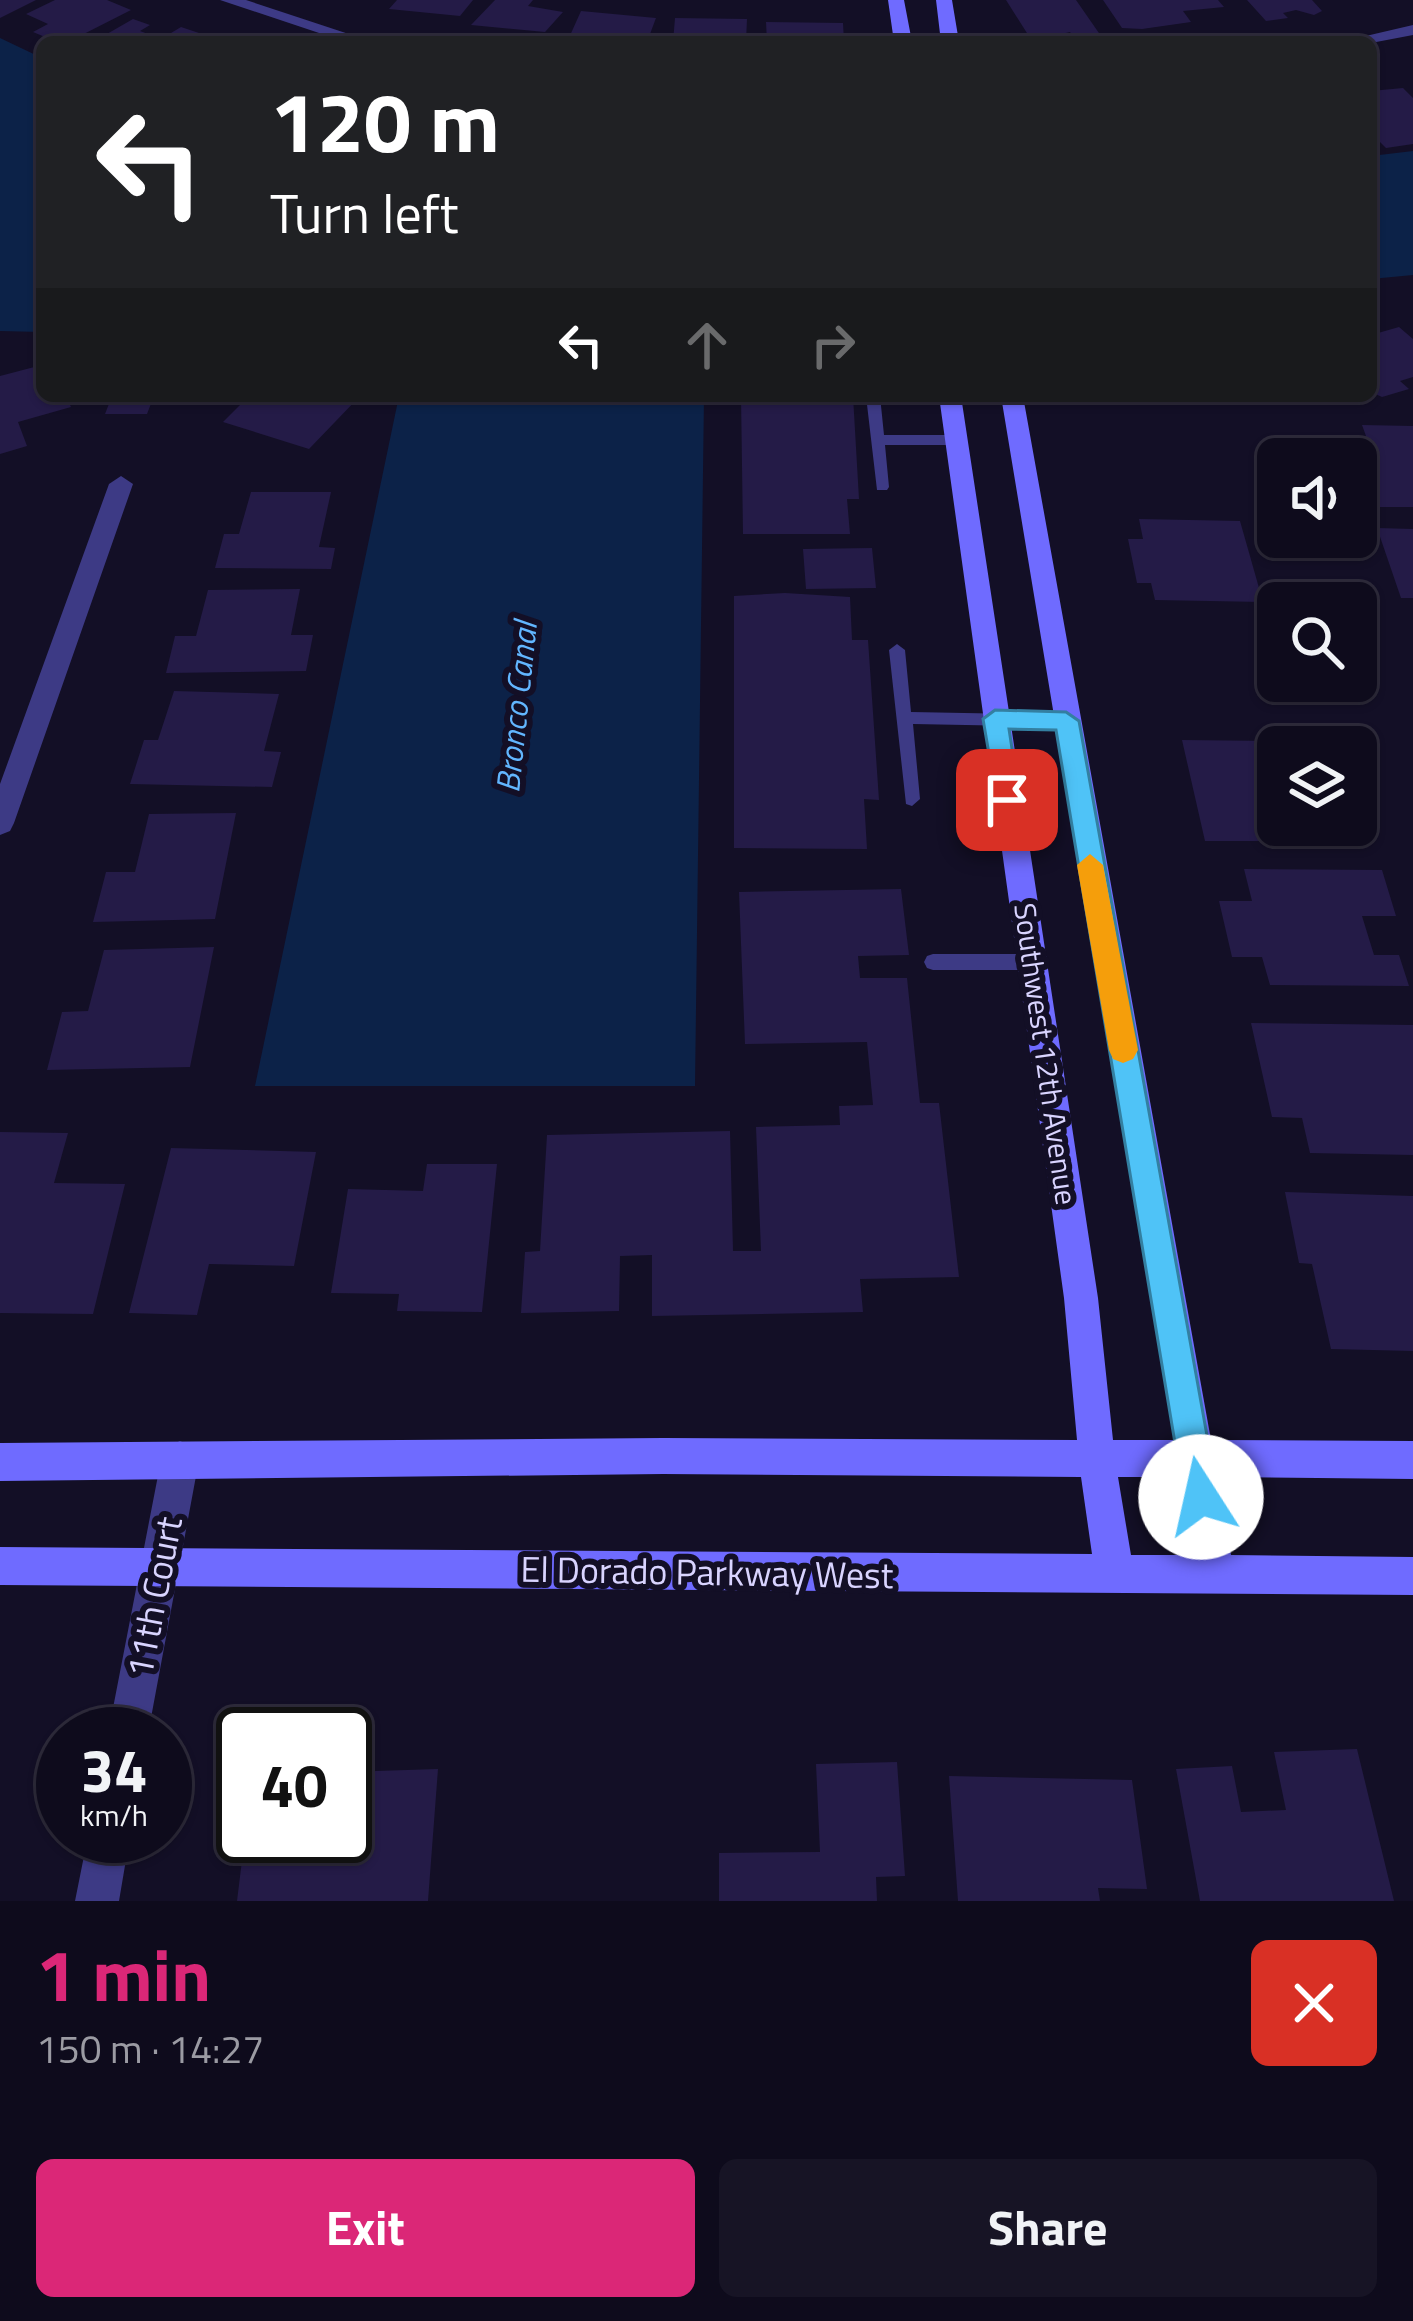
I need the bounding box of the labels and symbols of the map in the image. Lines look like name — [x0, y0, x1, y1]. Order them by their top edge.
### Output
water label: Bronco Canal — [482, 615, 550, 795]
pin — [956, 749, 1058, 851]
street label: Southwest 12th Avenue — [1002, 900, 1090, 1208]
position arrow — [1138, 1434, 1264, 1560]
street label: 11th Court — [111, 1511, 196, 1682]
street label: El Dorado Parkway West — [520, 1541, 894, 1602]
speed limit sign: 40 — [216, 1707, 372, 1863]

